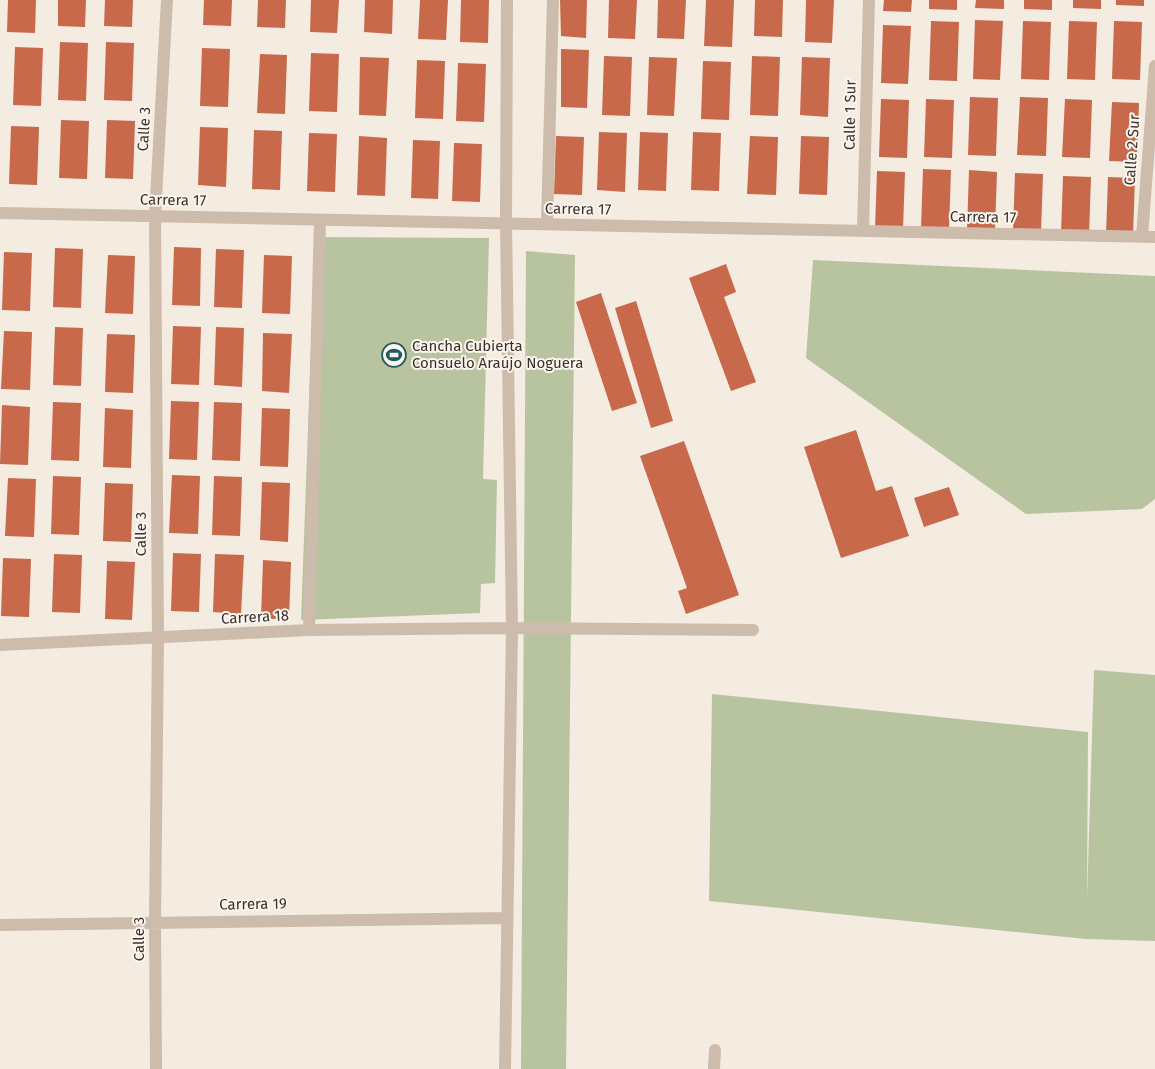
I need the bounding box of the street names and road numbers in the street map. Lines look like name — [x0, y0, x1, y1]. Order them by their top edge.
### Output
street label: Calle 1 Sur — [840, 79, 860, 150]
street label: Calle 3 — [134, 106, 154, 152]
street label: Calle 2 Sur — [1121, 114, 1143, 186]
street label: Carrera 17 — [140, 190, 207, 210]
street label: Carrera 17 — [545, 199, 612, 219]
street label: Carrera 17 — [950, 207, 1017, 227]
street label: Calle 3 — [132, 512, 150, 556]
street label: Carrera 18 — [221, 606, 289, 628]
street label: Carrera 19 — [219, 894, 287, 914]
street label: Calle 3 — [130, 917, 148, 961]

